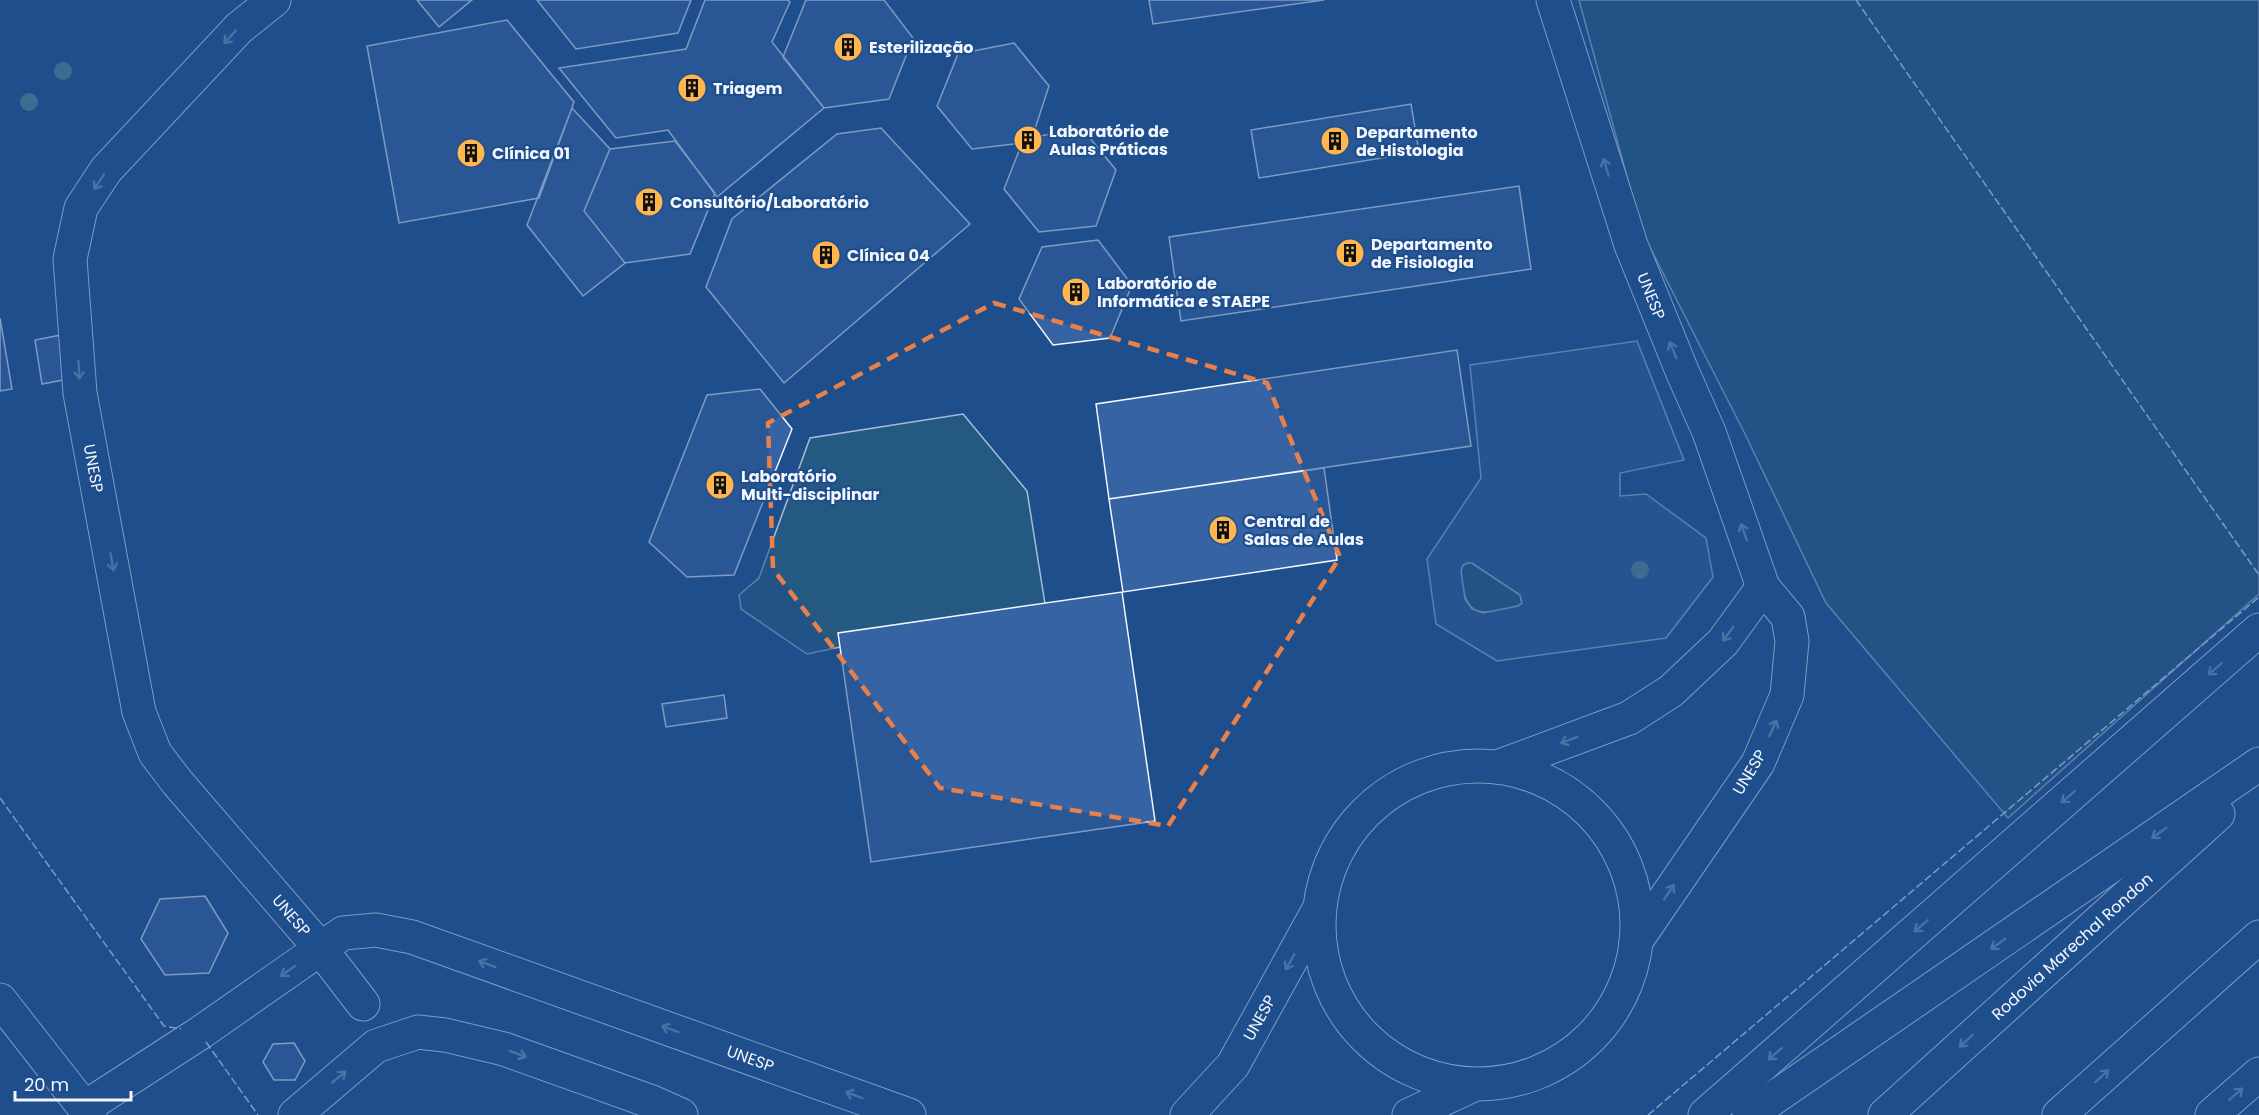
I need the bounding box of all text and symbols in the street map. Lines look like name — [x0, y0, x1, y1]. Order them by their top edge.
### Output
one-way arrow — [222, 30, 237, 45]
building icon: Esterilização — [832, 31, 864, 63]
place label: Esterilização — [869, 36, 973, 59]
building icon: Triagem — [676, 72, 708, 104]
place label: Triagem — [713, 77, 783, 100]
place label: Laboratório de Aulas Práticas — [1049, 120, 1169, 161]
place label: Departamento de Histologia — [1356, 121, 1478, 162]
building icon: Laboratório de Aulas Práticas — [1012, 124, 1044, 156]
building icon: Departamento de Histologia — [1319, 125, 1351, 157]
building icon: Clínica 01 — [455, 137, 487, 169]
place label: Clínica 01 — [492, 142, 570, 165]
one-way arrow — [1600, 158, 1611, 177]
one-way arrow — [92, 173, 105, 190]
building icon: Consultório/Laboratório — [633, 186, 665, 218]
place label: Consultório/Laboratório — [670, 191, 869, 214]
place label: Departamento de Fisiologia — [1371, 233, 1493, 274]
building icon: Departamento de Fisiologia — [1334, 237, 1366, 269]
building icon: Clínica 04 — [810, 239, 842, 271]
place label: Clínica 04 — [847, 244, 930, 267]
street label: UNESP — [1631, 269, 1671, 323]
place label: Laboratório de Informática e STAEPE — [1097, 272, 1270, 313]
building icon: Laboratório de Informática e STAEPE — [1060, 276, 1092, 308]
one-way arrow — [1667, 341, 1678, 360]
one-way arrow — [74, 359, 85, 379]
street label: UNESP — [78, 442, 109, 495]
place label: Laboratório Multi-disciplinar — [741, 465, 880, 506]
building icon: Laboratório Multi-disciplinar — [704, 469, 736, 501]
place label: Central de Salas de Aulas — [1244, 510, 1364, 551]
building icon: Central de Salas de Aulas — [1207, 514, 1239, 546]
one-way arrow — [1737, 523, 1748, 542]
one-way arrow — [106, 552, 117, 571]
one-way arrow — [1722, 626, 1735, 642]
one-way arrow — [2208, 662, 2223, 676]
one-way arrow — [1768, 719, 1779, 738]
one-way arrow — [1560, 735, 1579, 746]
street label: UNESP — [1727, 745, 1772, 799]
one-way arrow — [2061, 790, 2076, 804]
one-way arrow — [2151, 827, 2168, 839]
street label: Rodovia Marechal Rondon — [1987, 867, 2158, 1025]
one-way arrow — [1663, 885, 1675, 901]
street label: UNESP — [267, 889, 316, 942]
one-way arrow — [1914, 919, 1929, 933]
one-way arrow — [1991, 938, 2007, 950]
one-way arrow — [1284, 953, 1296, 970]
one-way arrow — [478, 957, 497, 968]
one-way arrow — [280, 964, 296, 977]
street label: UNESP — [1238, 991, 1281, 1045]
one-way arrow — [662, 1023, 680, 1034]
one-way arrow — [1959, 1034, 1974, 1048]
street label: UNESP — [723, 1040, 777, 1078]
one-way arrow — [1768, 1047, 1783, 1061]
one-way arrow — [508, 1049, 527, 1060]
scale bar — [15, 1064, 130, 1102]
one-way arrow — [2095, 1069, 2110, 1083]
one-way arrow — [331, 1071, 347, 1084]
text: 20 m — [24, 1072, 69, 1097]
one-way arrow — [845, 1088, 864, 1099]
one-way arrow — [2228, 1088, 2244, 1101]

